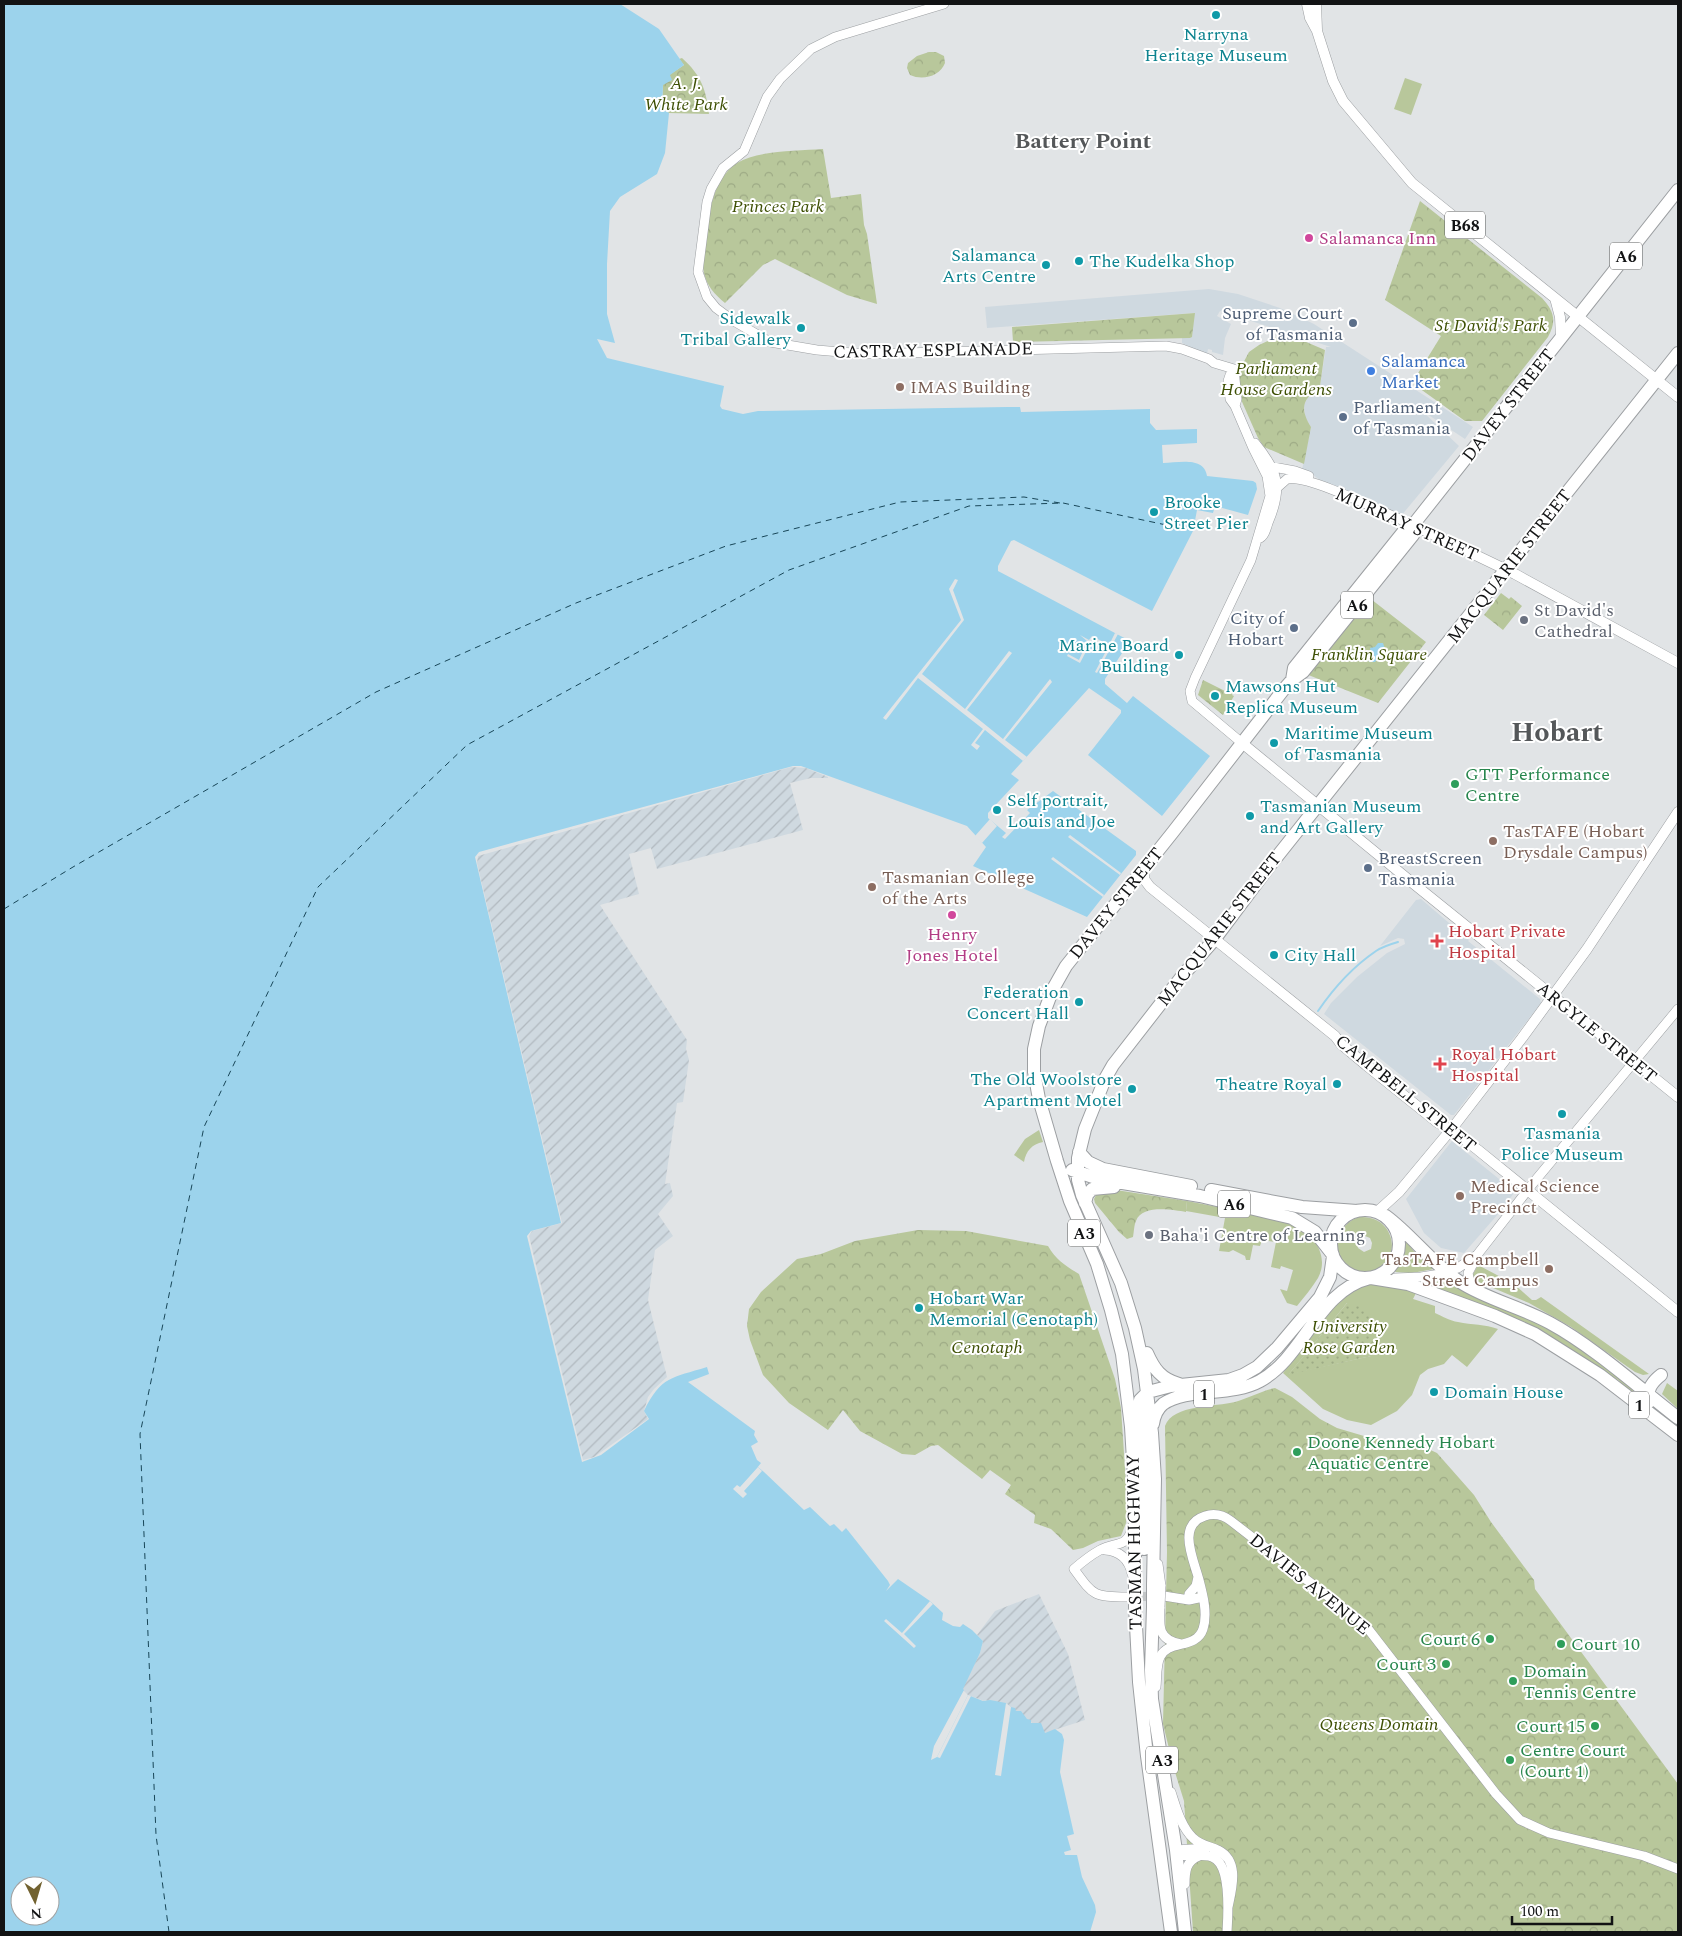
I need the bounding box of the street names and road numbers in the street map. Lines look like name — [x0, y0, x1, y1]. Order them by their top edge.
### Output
road number: B68 — [1445, 212, 1485, 238]
road number: A6 — [1610, 242, 1642, 270]
street label: CASTRAY ESPLANADE — [833, 335, 1033, 366]
street label: DAVEY STREET — [1456, 343, 1561, 468]
street label: MURRAY STREET — [1331, 481, 1483, 568]
street label: MACQUARIE STREET — [1440, 483, 1578, 649]
road number: A6 — [1341, 592, 1373, 618]
street label: DAVEY STREET — [1063, 842, 1170, 965]
street label: MACQUARIE STREET — [1150, 846, 1288, 1012]
street label: ARGYLE STREET — [1531, 975, 1663, 1090]
street label: CAMPBELL STREET — [1329, 1028, 1482, 1159]
road number: A6 — [1218, 1190, 1250, 1218]
road number: A3 — [1068, 1220, 1100, 1246]
road number: 1 — [1194, 1380, 1214, 1408]
road number: 1 — [1629, 1392, 1649, 1418]
street label: TASMAN HIGHWAY — [1119, 1454, 1150, 1630]
street label: DAVIES AVENUE — [1243, 1527, 1376, 1642]
road number: A3 — [1146, 1746, 1178, 1774]

